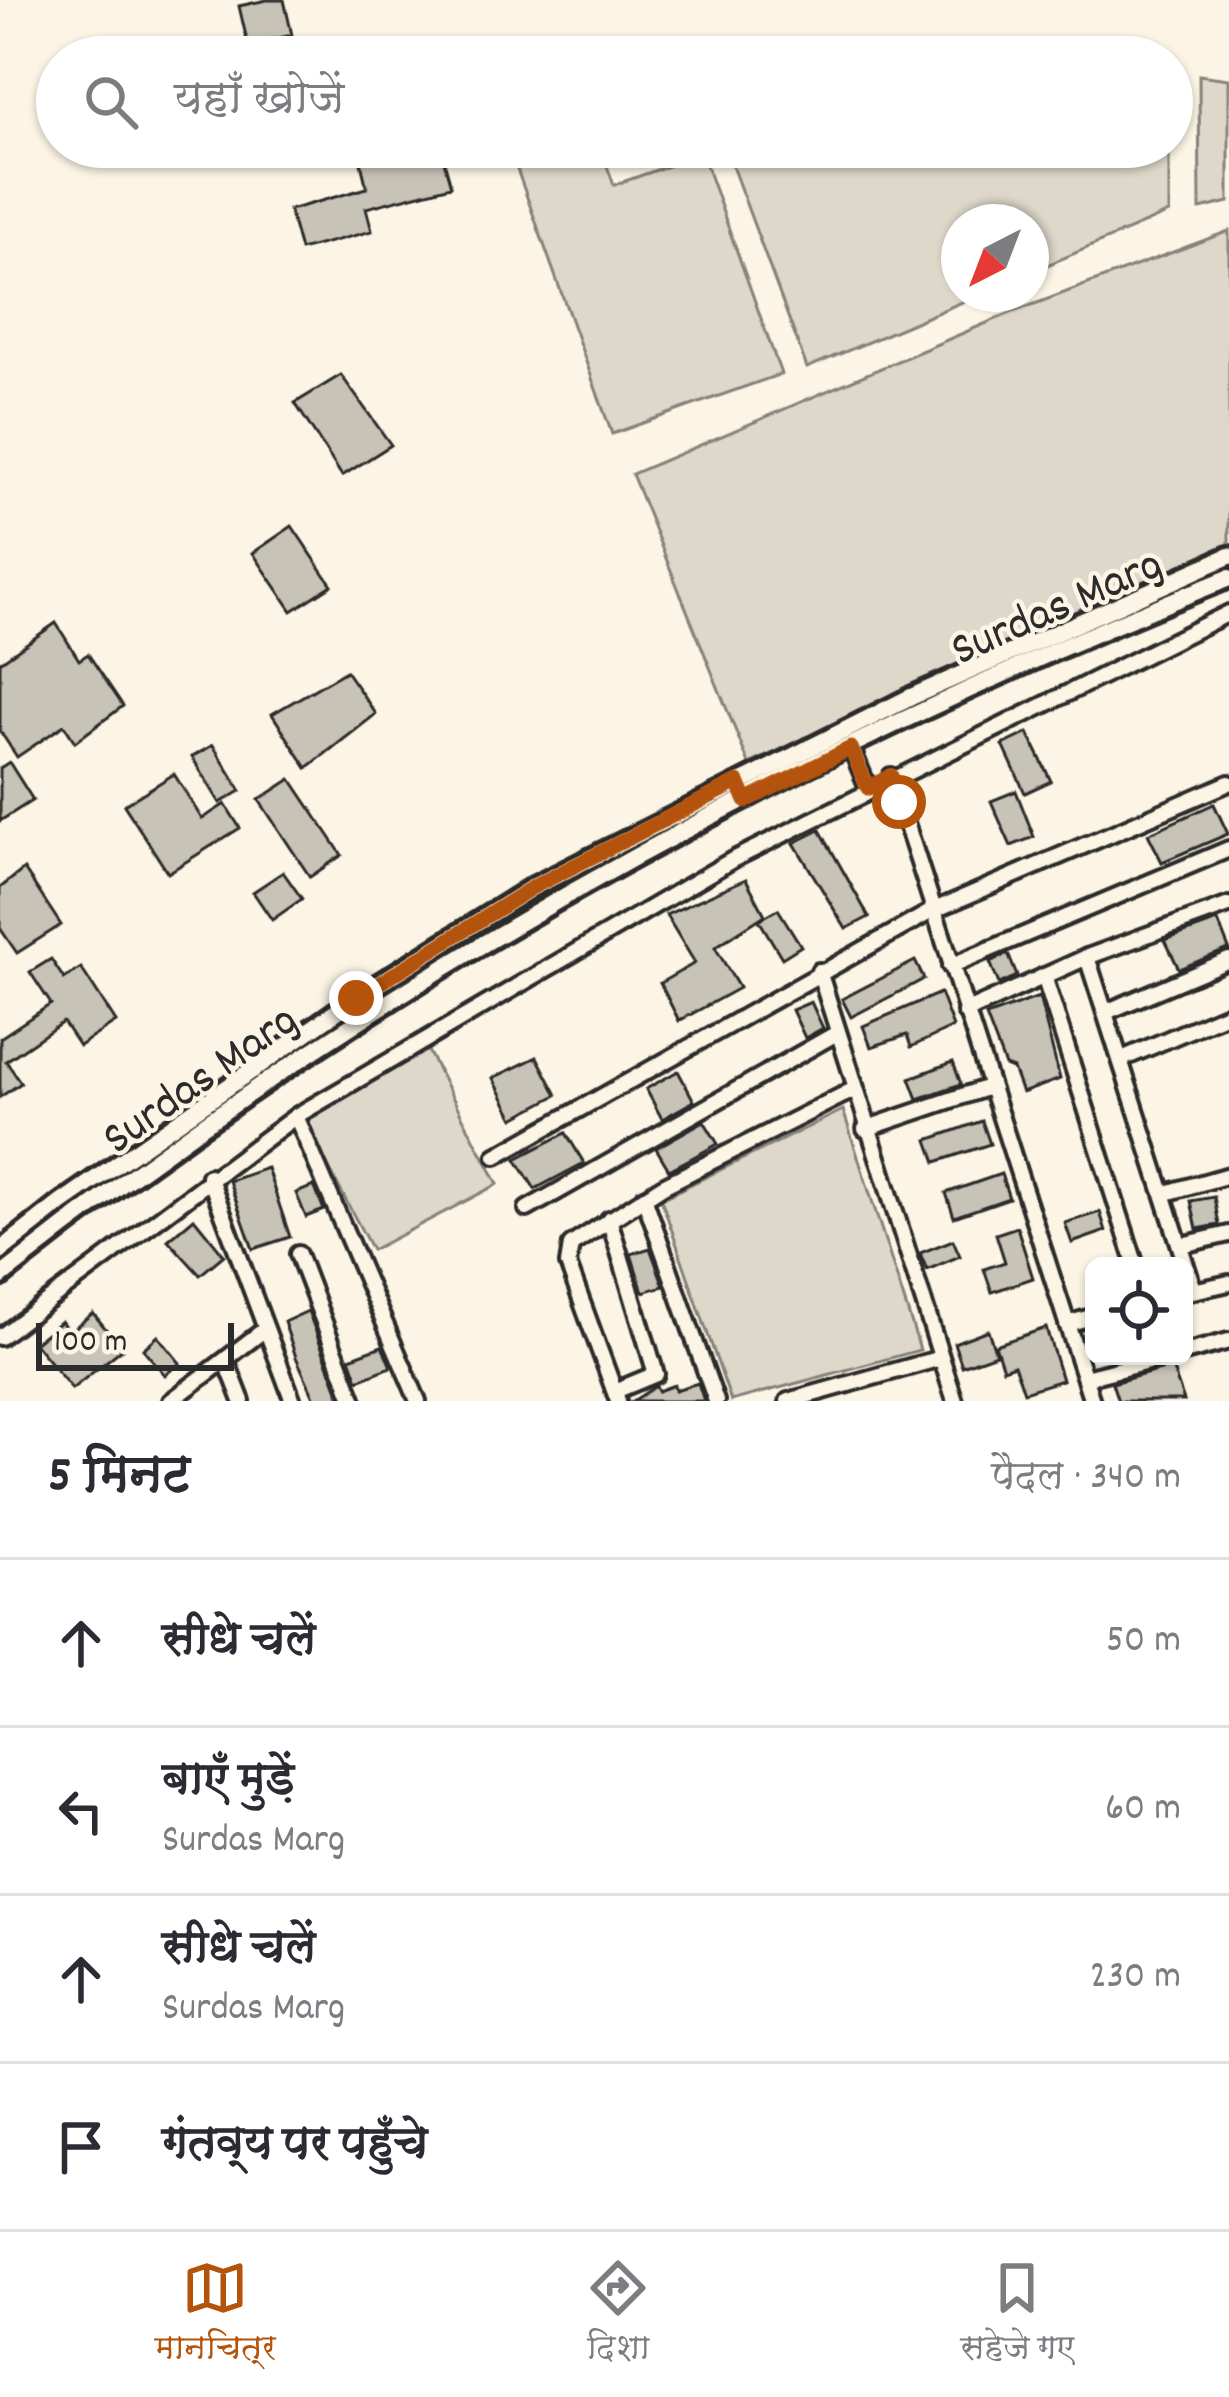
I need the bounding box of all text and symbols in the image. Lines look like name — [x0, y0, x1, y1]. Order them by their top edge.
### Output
search box — [36, 36, 1193, 168]
icon: search — [78, 69, 144, 135]
text: यहाँ खोजें — [174, 70, 344, 134]
north arrow — [941, 204, 1049, 312]
street label: Surdas Marg — [941, 533, 1175, 687]
route start — [872, 775, 926, 829]
route end — [329, 971, 383, 1025]
street label: Surdas Marg — [90, 989, 314, 1175]
map controls — [1085, 1257, 1193, 1365]
button: locate — [1085, 1257, 1193, 1365]
scale bar — [36, 1317, 234, 1370]
text: 100 m — [54, 1320, 127, 1367]
text: 5 मिनट — [48, 1443, 191, 1515]
text: पैदल · 340 m — [991, 1452, 1181, 1507]
icon: ahead — [48, 1610, 114, 1676]
text: सीधे चलें — [162, 1611, 316, 1675]
text: 50 m — [1106, 1615, 1181, 1670]
text: बाएँ मुड़ें — [162, 1751, 294, 1815]
icon: left — [48, 1778, 114, 1844]
text: 60 m — [1105, 1783, 1181, 1838]
text: Surdas Marg — [162, 1815, 345, 1870]
text: सीधे चलें — [162, 1919, 316, 1983]
icon: ahead — [48, 1946, 114, 2012]
text: 230 m — [1090, 1951, 1181, 2006]
text: Surdas Marg — [162, 1983, 345, 2038]
icon: arrive — [48, 2114, 114, 2180]
text: गंतव्य पर पहुँचे — [162, 2115, 428, 2179]
tab: मानचित्र — [155, 2255, 276, 2374]
tab: दिशा — [585, 2255, 651, 2374]
tab: सहेजे गए — [960, 2255, 1074, 2374]

